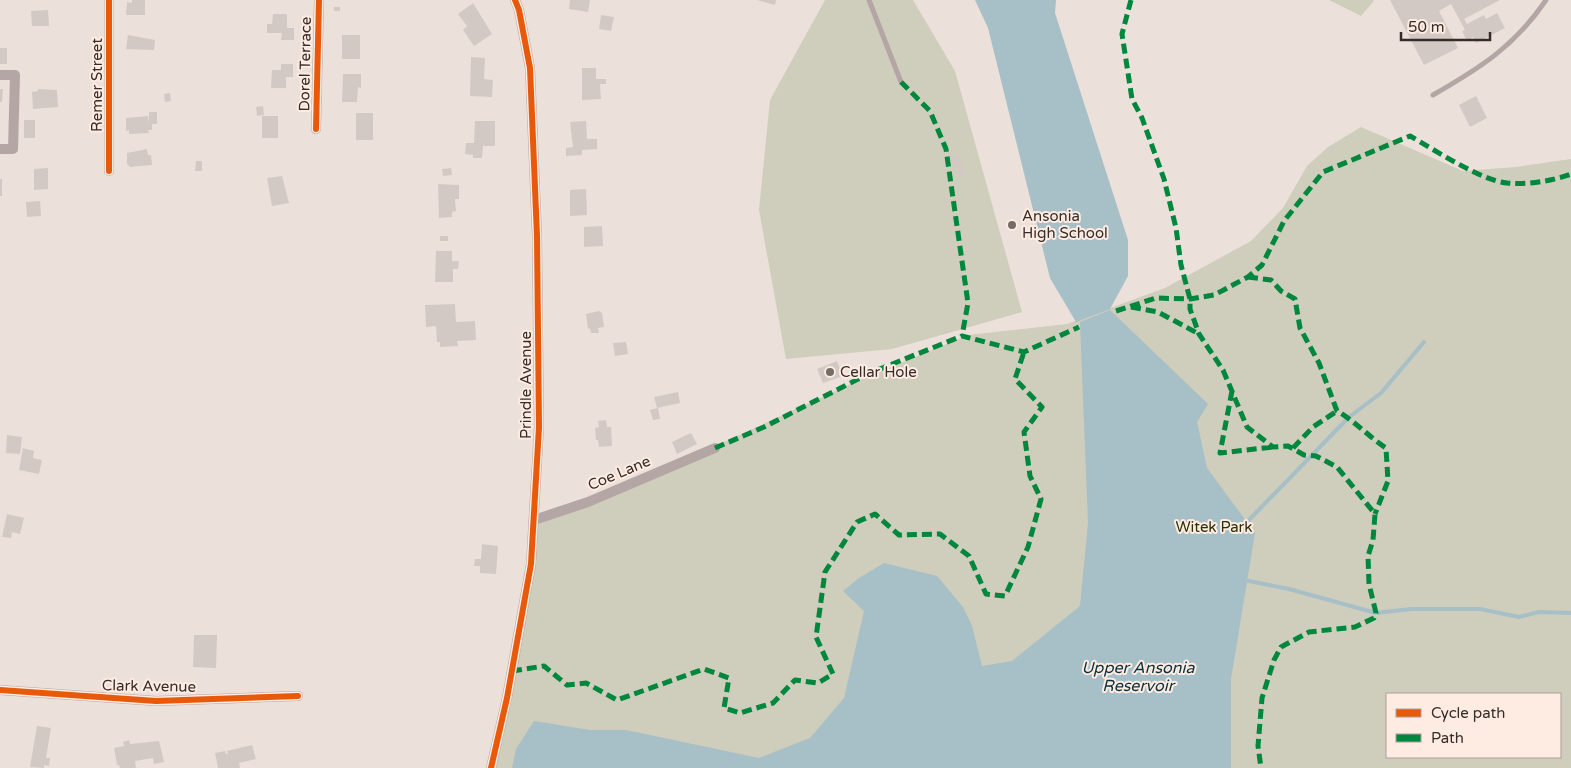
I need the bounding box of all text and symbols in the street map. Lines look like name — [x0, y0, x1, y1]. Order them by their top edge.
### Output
scale bar — [1401, 10, 1490, 42]
street label: Dorel Terrace — [295, 16, 315, 112]
text: 50 m — [1408, 18, 1445, 36]
street label: Remer Street — [88, 38, 106, 132]
place label: Ansonia High School — [1022, 207, 1108, 242]
marker: Ansonia High School — [1006, 219, 1018, 231]
street label: Prindle Avenue — [517, 331, 535, 439]
place label: Cellar Hole — [840, 363, 917, 381]
marker: Cellar Hole — [824, 366, 836, 378]
street label: Coe Lane — [585, 452, 653, 494]
park label: Witek Park — [1176, 518, 1252, 536]
water label: Upper Ansonia Reservoir — [1081, 658, 1196, 696]
street label: Clark Avenue — [102, 676, 196, 696]
legend — [1386, 693, 1561, 758]
text: Cycle path — [1431, 704, 1505, 722]
text: Path — [1431, 729, 1464, 747]

